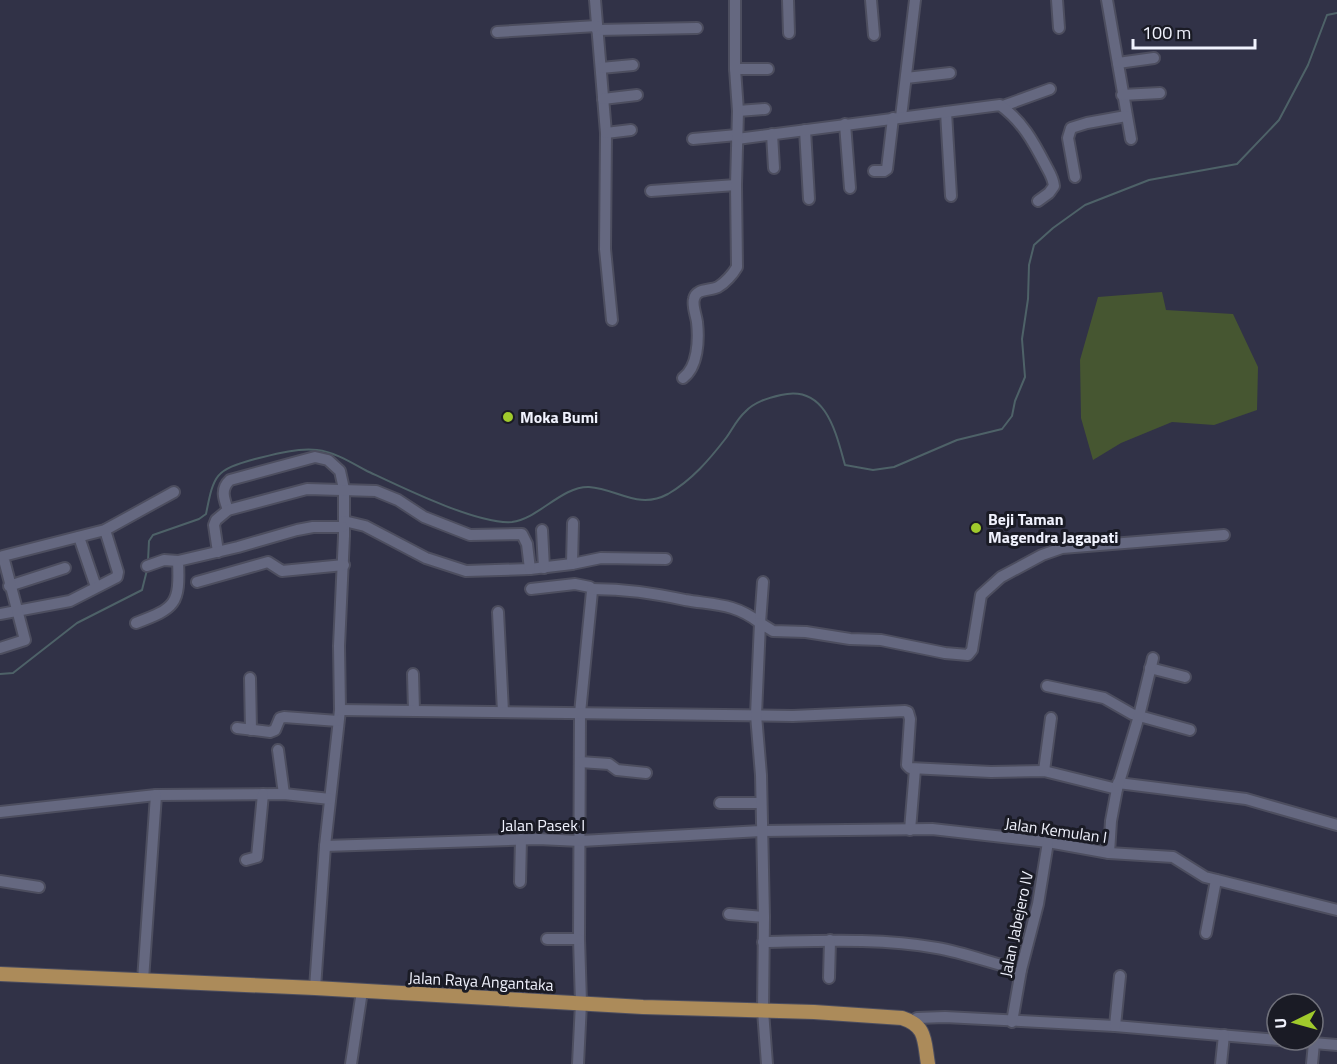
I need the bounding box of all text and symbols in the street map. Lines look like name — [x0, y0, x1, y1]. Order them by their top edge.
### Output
scale bar — [1133, 12, 1254, 50]
text: 100 m — [1142, 19, 1191, 46]
place label: Moka Bumi — [520, 405, 598, 429]
marker: Moka Bumi — [501, 410, 515, 424]
place label: Beji Taman Magendra Jagapati — [988, 507, 1118, 549]
marker: Beji Taman Magendra Jagapati — [969, 521, 983, 535]
street label: Jalan Kemulan I — [1003, 811, 1109, 849]
street label: Jalan Pasek I — [501, 813, 585, 837]
street label: Jalan Jabejero IV — [993, 869, 1039, 979]
street label: Jalan Raya Angantaka — [408, 965, 554, 997]
north arrow — [1265, 992, 1325, 1052]
text: U — [1268, 1017, 1292, 1030]

